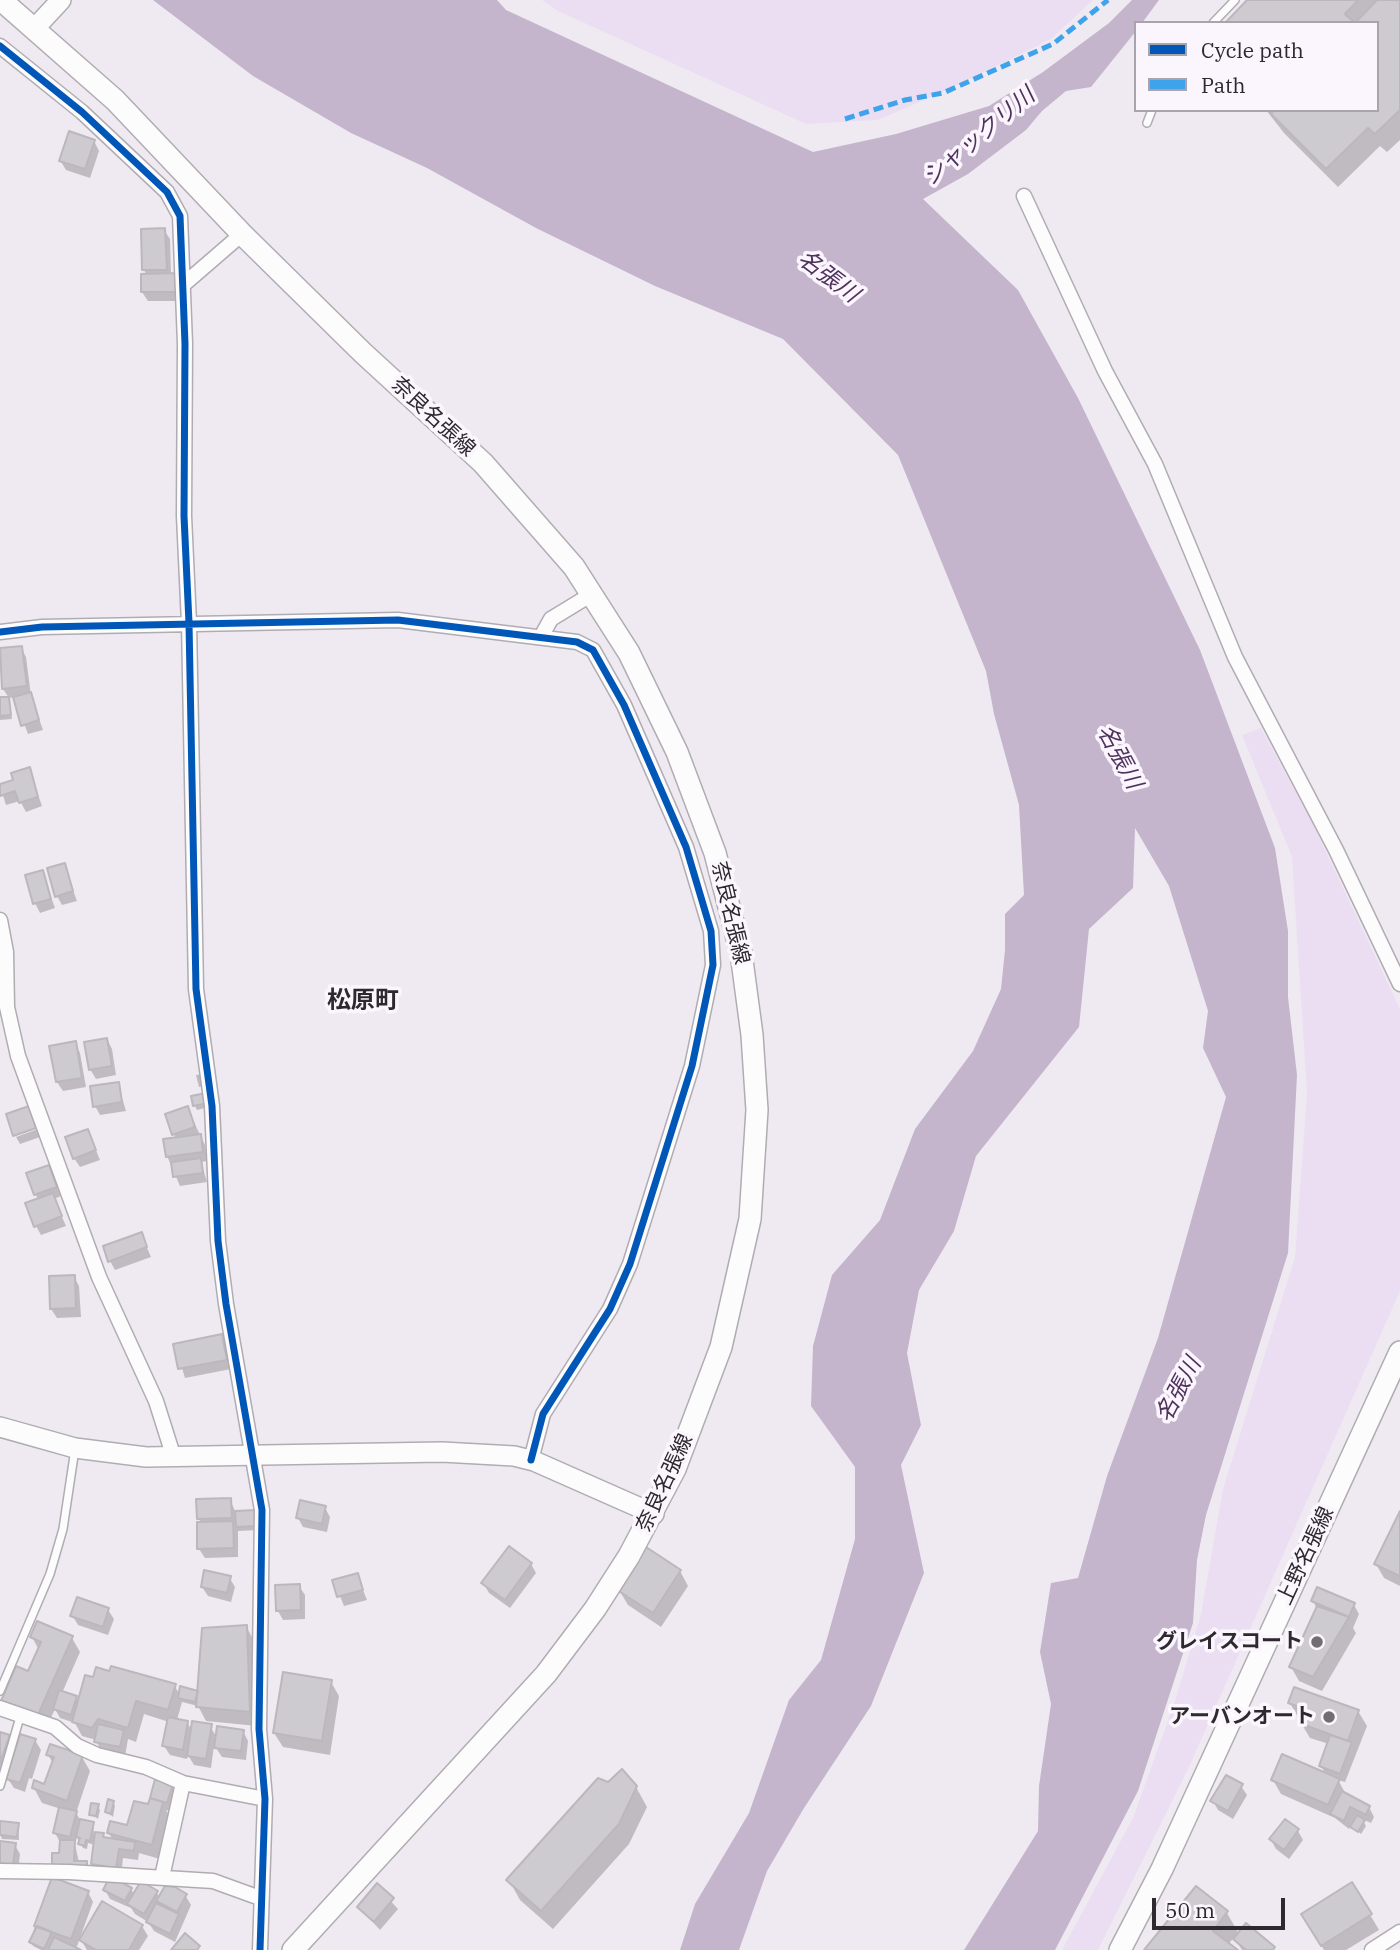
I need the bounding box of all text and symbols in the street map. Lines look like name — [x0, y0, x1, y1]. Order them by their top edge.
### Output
legend — [1134, 21, 1379, 112]
text: Cycle path — [1201, 36, 1304, 64]
text: Path — [1201, 71, 1246, 99]
water label: シャックリ川 — [917, 82, 1041, 192]
water label: 名張川 — [792, 245, 864, 309]
street label: 奈良名張線 — [386, 372, 480, 462]
water label: 名張川 — [1091, 720, 1147, 794]
street label: 奈良名張線 — [706, 859, 754, 967]
district label: 松原町 — [327, 987, 399, 1015]
water label: 名張川 — [1151, 1353, 1207, 1427]
street label: 奈良名張線 — [631, 1430, 699, 1536]
street label: 上野名張線 — [1272, 1503, 1340, 1609]
place label: グレイスコート — [1156, 1629, 1303, 1655]
marker: グレイスコート — [1309, 1634, 1325, 1650]
place label: アーバンオート — [1169, 1704, 1315, 1730]
marker: アーバンオート — [1321, 1709, 1337, 1725]
scale bar — [1155, 1884, 1288, 1928]
text: 50 m — [1165, 1896, 1215, 1924]

